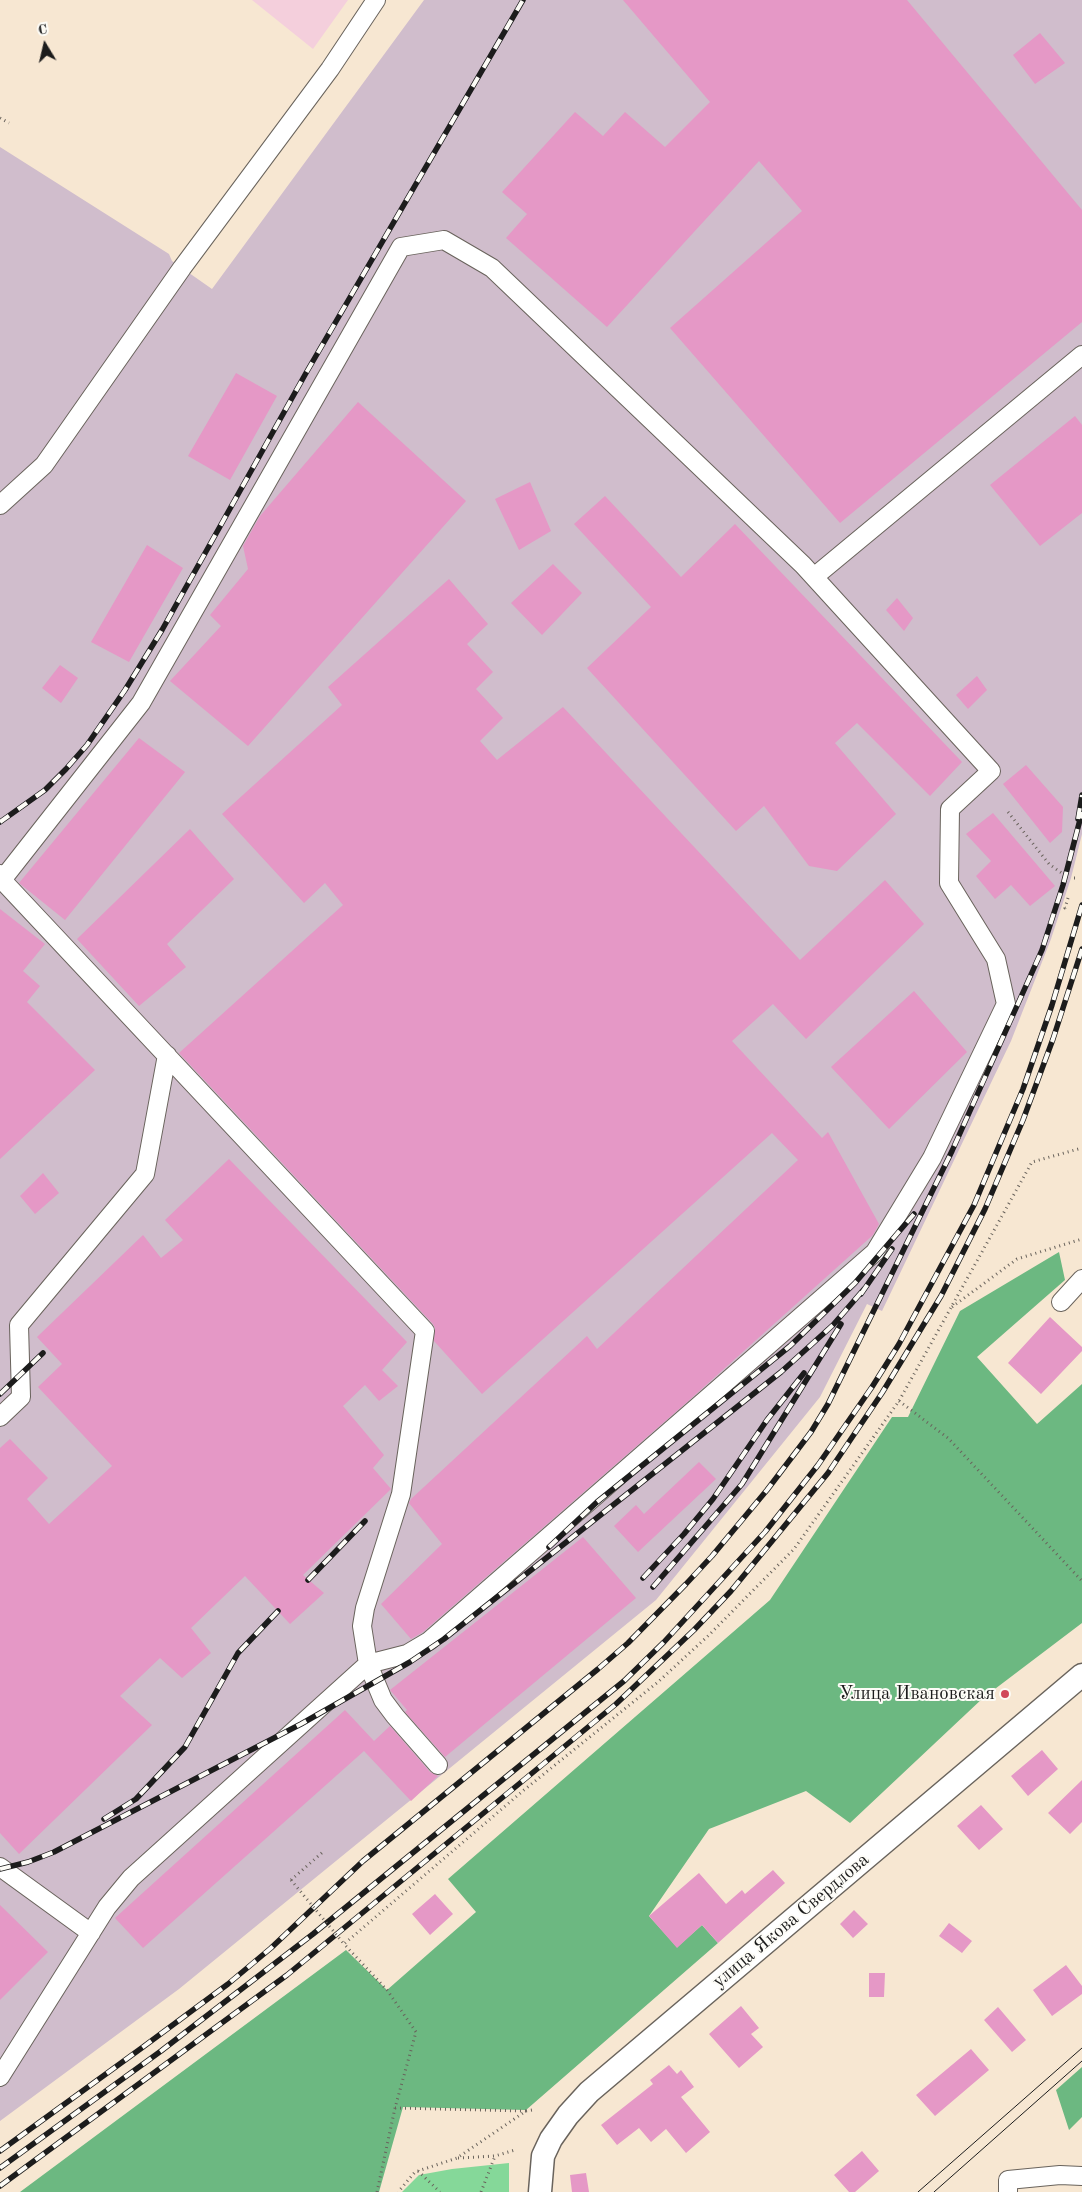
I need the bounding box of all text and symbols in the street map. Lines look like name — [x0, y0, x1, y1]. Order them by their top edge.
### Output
north arrow — [20, 20, 70, 70]
text: С — [37, 23, 48, 38]
place label: Улица Ивановская — [839, 1683, 995, 1705]
marker: Улица Ивановская — [999, 1688, 1011, 1700]
street label: улица Якова Свердлова — [708, 1849, 874, 1993]

